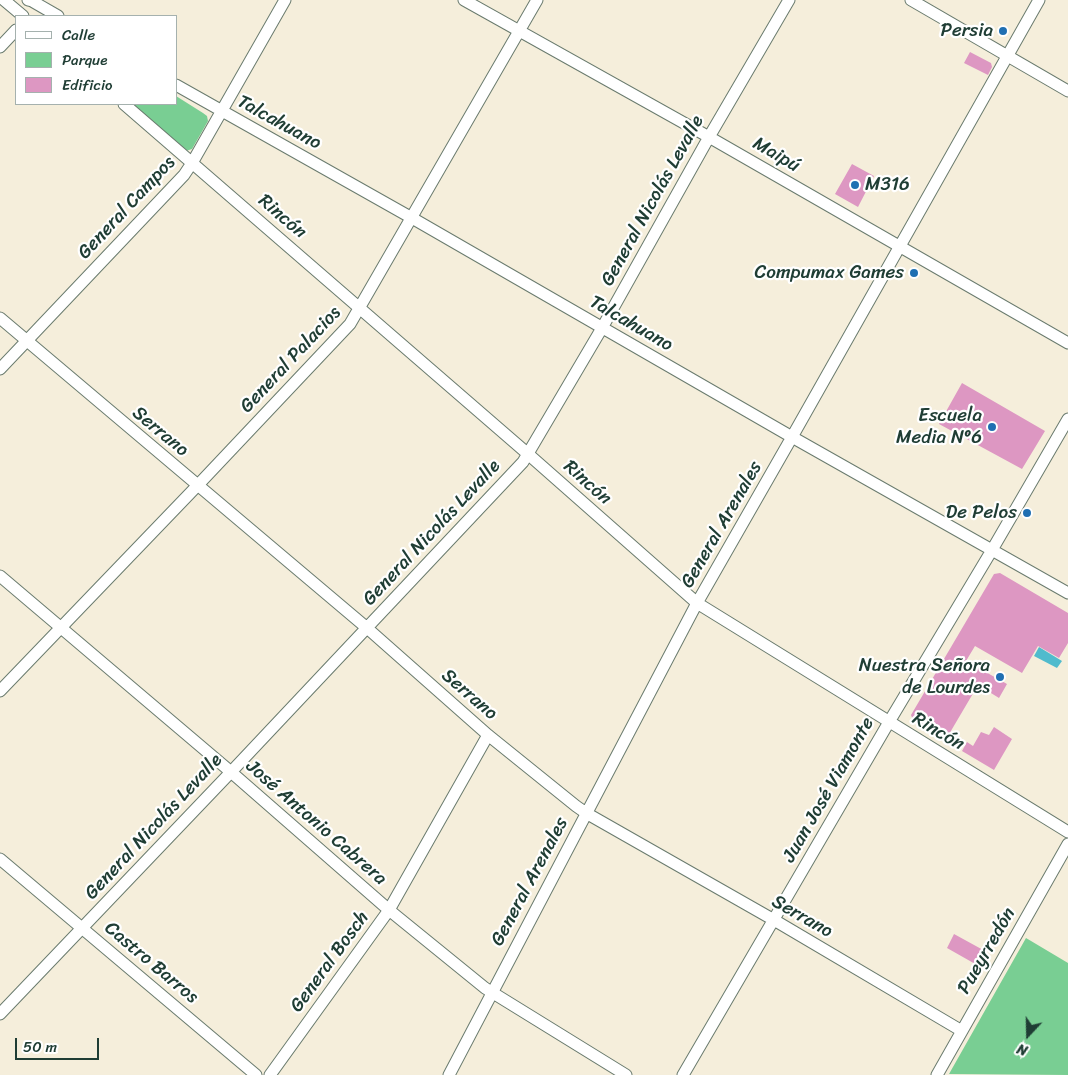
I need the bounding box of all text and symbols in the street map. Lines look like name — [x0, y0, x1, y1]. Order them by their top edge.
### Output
legend — [15, 15, 178, 105]
place label: Persia — [940, 20, 993, 42]
text: Calle — [62, 22, 95, 48]
marker: Persia — [997, 25, 1009, 37]
text: Parque — [62, 47, 107, 73]
text: Edificio — [62, 72, 113, 98]
street label: Talcahuano — [233, 91, 325, 155]
street label: General Nicolás Levalle — [597, 112, 709, 290]
street label: Maipú — [748, 133, 804, 177]
street label: General Campos — [73, 152, 181, 264]
place label: M316 — [865, 174, 910, 196]
marker: M316 — [849, 179, 861, 191]
street label: Rincón — [253, 190, 311, 244]
place label: Compumax Games — [754, 262, 904, 284]
marker: Compumax Games — [908, 267, 920, 279]
street label: Talcahuano — [585, 291, 677, 357]
street label: General Palacios — [236, 302, 346, 418]
street label: Serrano — [127, 402, 193, 462]
place label: Escuela Media Nº6 — [896, 405, 982, 449]
marker: Escuela Media Nº6 — [986, 421, 998, 433]
street label: General Nicolás Levalle — [358, 455, 506, 611]
street label: Rincón — [558, 456, 616, 510]
street label: General Arenales — [677, 458, 767, 592]
place label: De Pelos — [946, 502, 1017, 524]
marker: De Pelos — [1021, 507, 1033, 519]
place label: Nuestra Señora de Lourdes — [859, 655, 990, 699]
street label: Serrano — [436, 665, 502, 725]
marker: Nuestra Señora de Lourdes — [994, 671, 1006, 683]
street label: Rincón — [908, 708, 968, 756]
street label: Juan José Viamonte — [778, 713, 880, 867]
street label: General Nicolás Levalle — [80, 749, 228, 905]
street label: José Antonio Cabrera — [241, 756, 391, 890]
street label: General Arenales — [487, 814, 573, 950]
street label: Serrano — [767, 890, 837, 944]
street label: Pueyrredón — [953, 904, 1021, 998]
street label: General Bosch — [286, 907, 374, 1017]
street label: Castro Barros — [99, 917, 203, 1009]
north arrow — [1003, 1010, 1053, 1060]
scale bar — [18, 1028, 101, 1060]
text: 50 m — [23, 1034, 57, 1060]
text: N — [1013, 1036, 1031, 1063]

